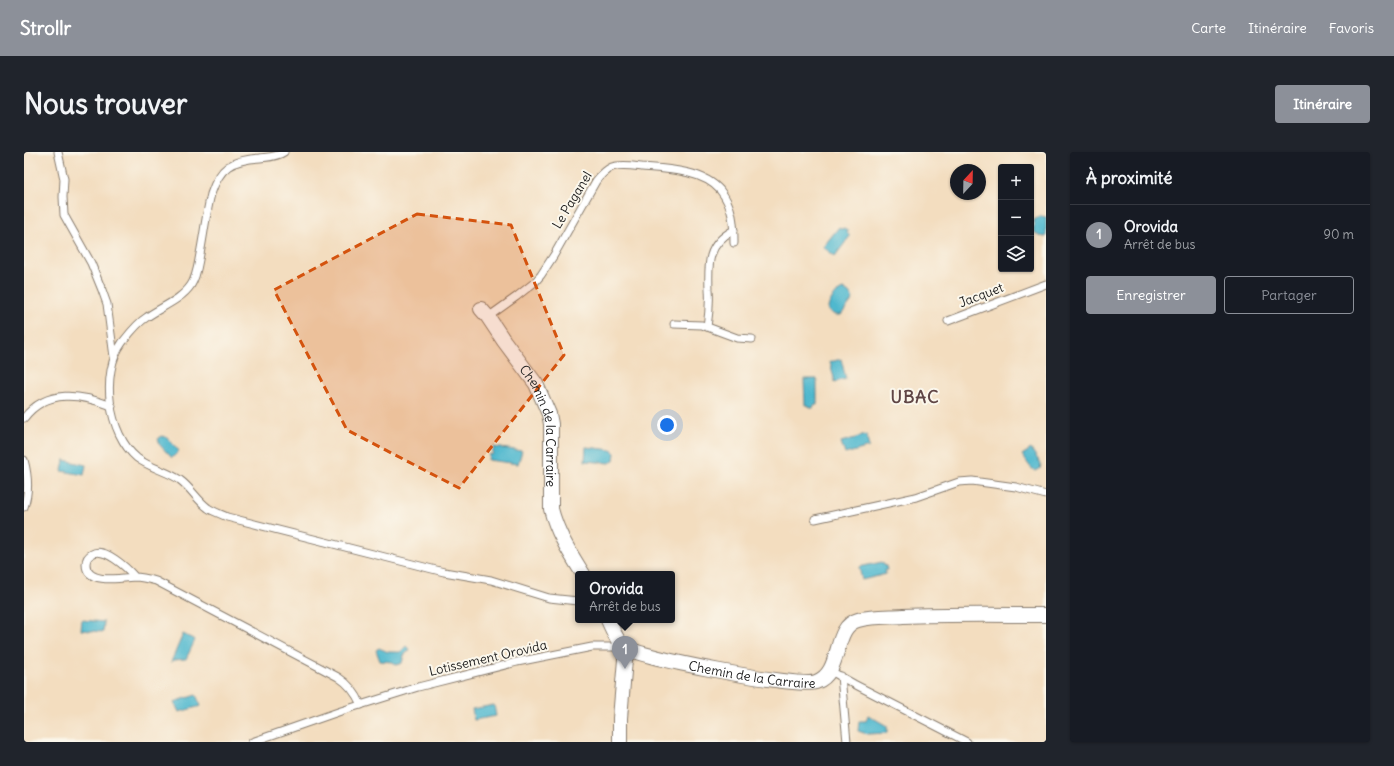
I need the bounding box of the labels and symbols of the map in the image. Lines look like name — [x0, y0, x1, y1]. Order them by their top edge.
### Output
north arrow — [950, 164, 986, 200]
street label: Le Paganel — [548, 168, 596, 232]
street label: Jacquet — [956, 279, 1006, 311]
street label: Chemin de la Carraire — [516, 361, 560, 487]
district label: UBAC — [891, 386, 939, 408]
your location — [657, 415, 677, 435]
street label: Lotissement Orovida — [427, 636, 549, 680]
pin: 1 — [612, 636, 638, 669]
street label: Chemin de la Carraire — [687, 656, 816, 691]

